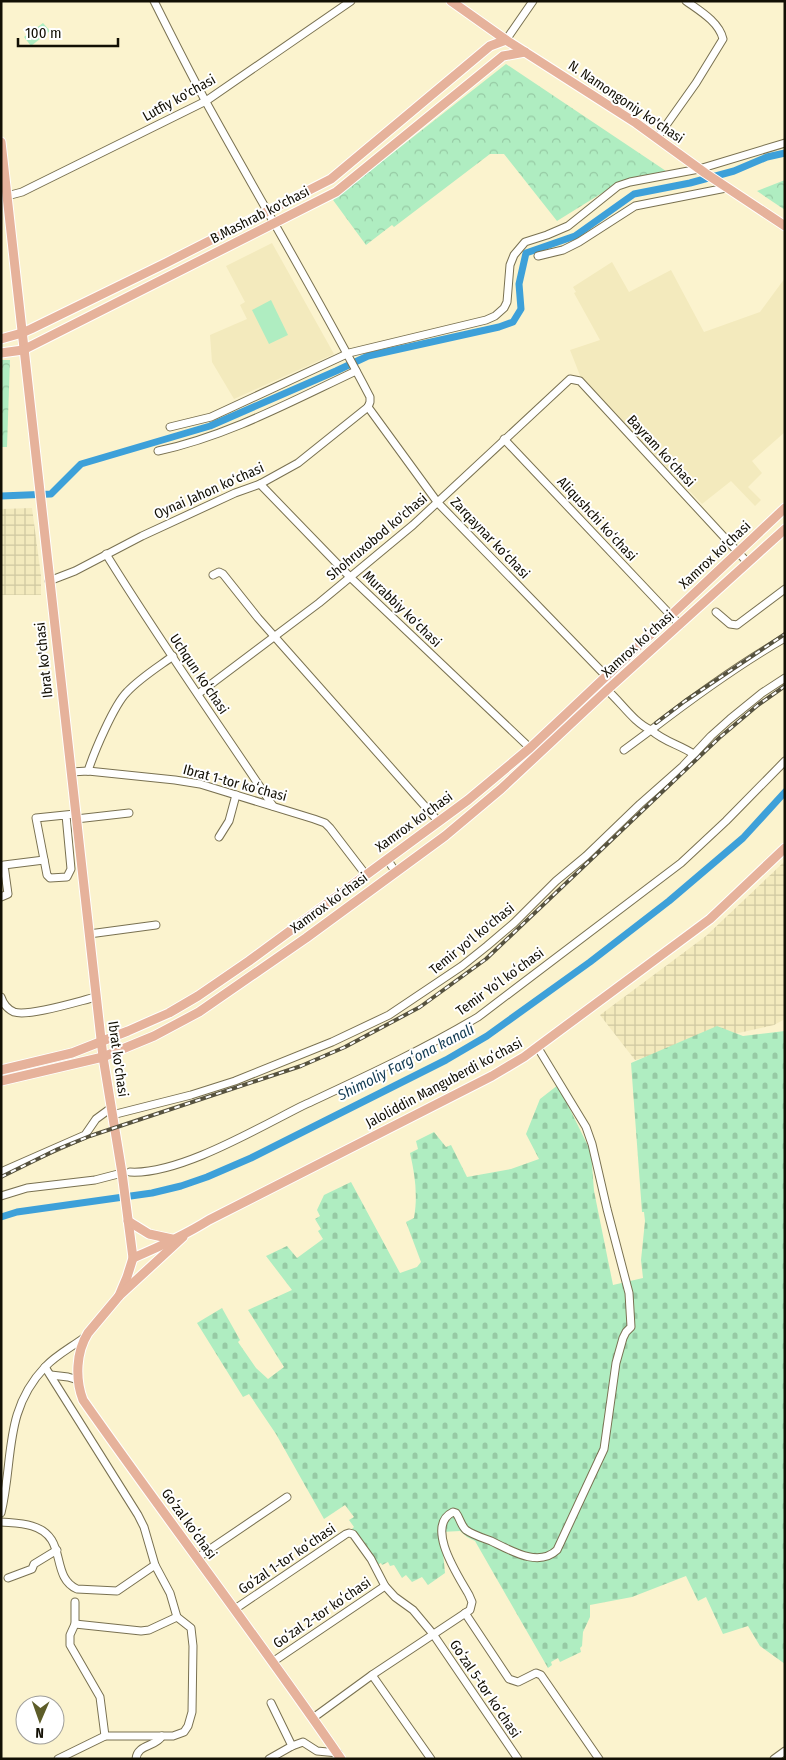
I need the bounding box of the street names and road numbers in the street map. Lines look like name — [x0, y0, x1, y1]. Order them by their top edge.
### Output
street label: N. Namongoniy ko'chasi — [565, 57, 687, 147]
street label: Lutfiy ko'chasi — [140, 71, 218, 125]
street label: B.Mashrab ko'chasi — [208, 183, 312, 247]
street label: Bayram ko‘chasi — [623, 412, 699, 490]
street label: Oynai Jahon ko‘chasi — [152, 459, 266, 523]
street label: Aliqushchi ko‘chasi — [554, 473, 640, 565]
street label: Shohruxobod ko'chasi — [323, 490, 431, 584]
street label: Zarqaynar ko‘chasi — [447, 494, 533, 582]
street label: Xamrox ko'chasi — [676, 518, 754, 592]
street label: Murabbiy ko‘chasi — [359, 567, 445, 651]
street label: Xamrox koʻchasi — [598, 607, 678, 681]
street label: Ibrat ko'chasi — [32, 621, 56, 699]
street label: Uchqun koʻchasi — [166, 631, 232, 717]
street label: Ibrat 1-tor koʻchasi — [181, 761, 289, 805]
street label: Xamrox ko'chasi — [372, 788, 456, 856]
street label: Xamrox koʻchasi — [287, 869, 371, 937]
street label: Temir yo'l ko'chasi — [426, 900, 518, 978]
street label: Temir Yoʻl koʻchasi — [453, 945, 547, 1019]
street label: Ibrat ko'chasi — [104, 1020, 132, 1098]
street label: Jaloliddin Manguberdi koʻchasi — [363, 1034, 525, 1132]
street label: Goʻzal koʻchasi — [158, 1485, 220, 1563]
street label: Goʻzal 1-tor koʻchasi — [235, 1520, 339, 1598]
street label: Goʻzal 2-tor koʻchasi — [270, 1574, 374, 1652]
street label: Goʻzal 5-tor koʻchasi — [446, 1637, 524, 1741]

